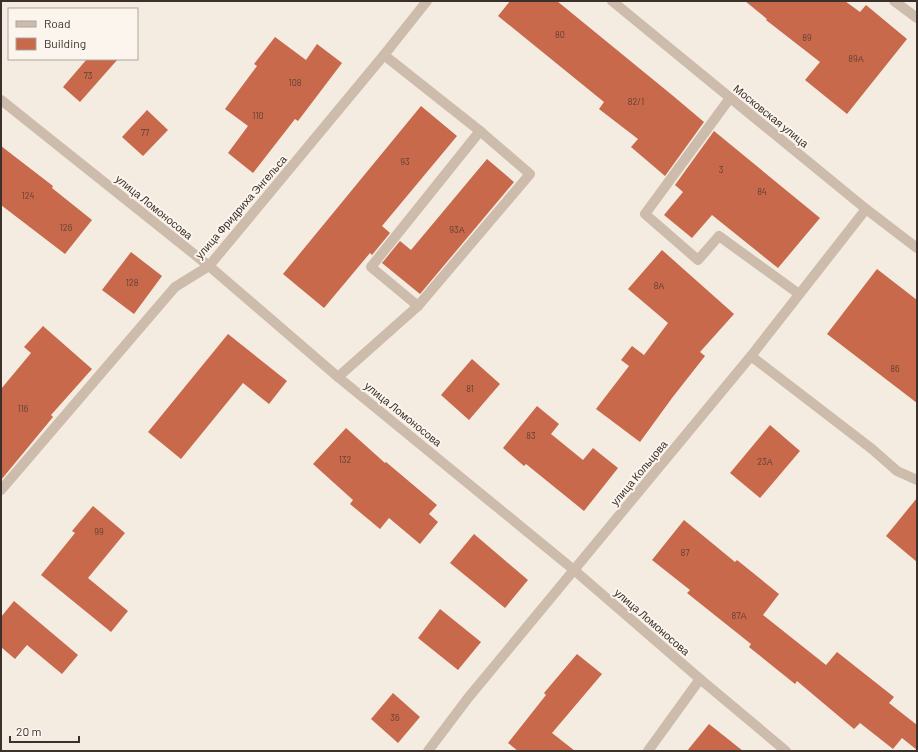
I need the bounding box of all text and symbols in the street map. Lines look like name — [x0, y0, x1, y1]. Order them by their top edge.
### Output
legend — [8, 8, 138, 60]
text: Road — [44, 16, 71, 30]
house number: 80 — [555, 29, 565, 40]
house number: 89 — [802, 32, 812, 43]
text: Building — [44, 36, 86, 50]
house number: 89А — [848, 53, 864, 64]
house number: 73 — [84, 70, 93, 81]
house number: 108 — [289, 77, 302, 88]
street label: Московская улица — [731, 81, 812, 150]
house number: 82/1 — [628, 96, 644, 107]
house number: 110 — [252, 110, 264, 121]
house number: 77 — [141, 127, 150, 138]
street label: улица Фридриха Энгельса — [192, 152, 290, 261]
house number: 93 — [400, 156, 410, 167]
house number: 3 — [719, 164, 724, 175]
street label: улица Ломоносова — [113, 172, 196, 242]
house number: 84 — [757, 186, 767, 197]
house number: 124 — [22, 190, 35, 201]
house number: 126 — [60, 222, 73, 233]
house number: 93А — [449, 224, 465, 235]
house number: 128 — [126, 277, 139, 288]
house number: 8А — [654, 280, 664, 291]
house number: 86 — [890, 363, 900, 374]
street label: улица Ломоносова — [362, 379, 445, 449]
house number: 81 — [466, 383, 474, 394]
house number: 116 — [18, 403, 29, 414]
house number: 83 — [526, 430, 536, 441]
street label: улица Кольцова — [608, 437, 670, 508]
house number: 132 — [339, 454, 351, 465]
house number: 23А — [757, 456, 773, 467]
house number: 99 — [94, 526, 104, 537]
house number: 87 — [681, 547, 690, 558]
street label: улица Ломоносова — [612, 585, 693, 658]
house number: 87А — [732, 610, 746, 621]
house number: 36 — [390, 712, 400, 723]
scale bar — [10, 718, 79, 744]
text: 20 m — [16, 724, 42, 738]

